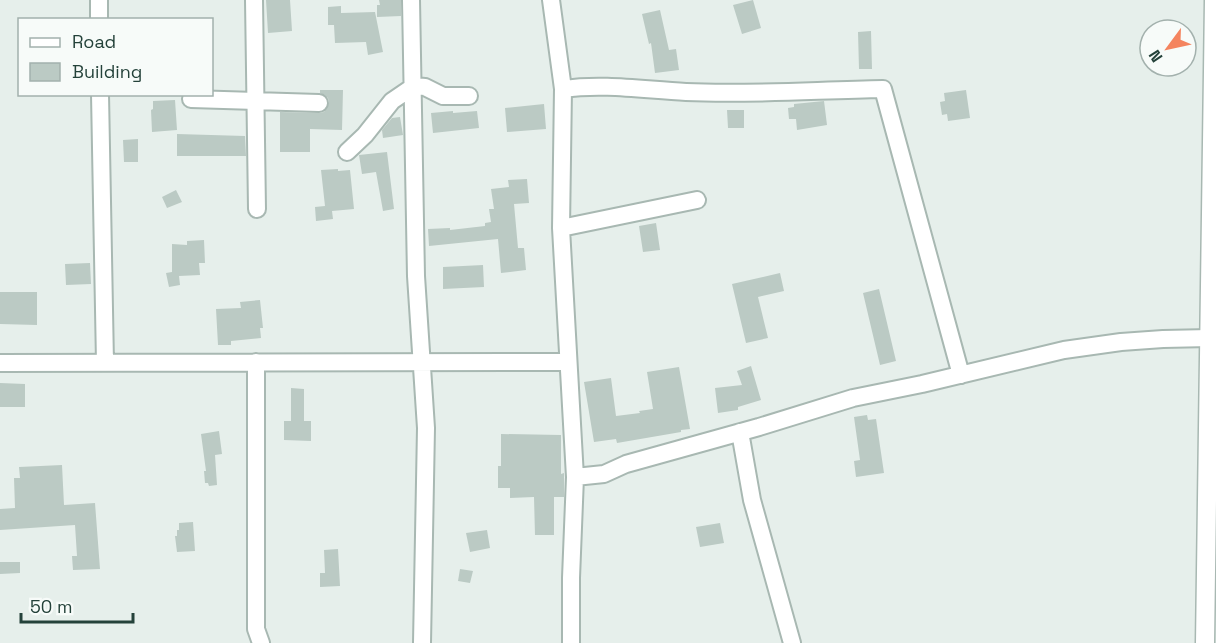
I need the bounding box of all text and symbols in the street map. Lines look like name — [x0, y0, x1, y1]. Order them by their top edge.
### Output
legend — [18, 18, 213, 96]
north arrow — [1138, 18, 1198, 78]
text: Road — [72, 30, 116, 53]
text: N — [1144, 46, 1168, 66]
text: Building — [72, 60, 142, 83]
scale bar — [21, 586, 134, 624]
text: 50 m — [30, 595, 72, 618]

